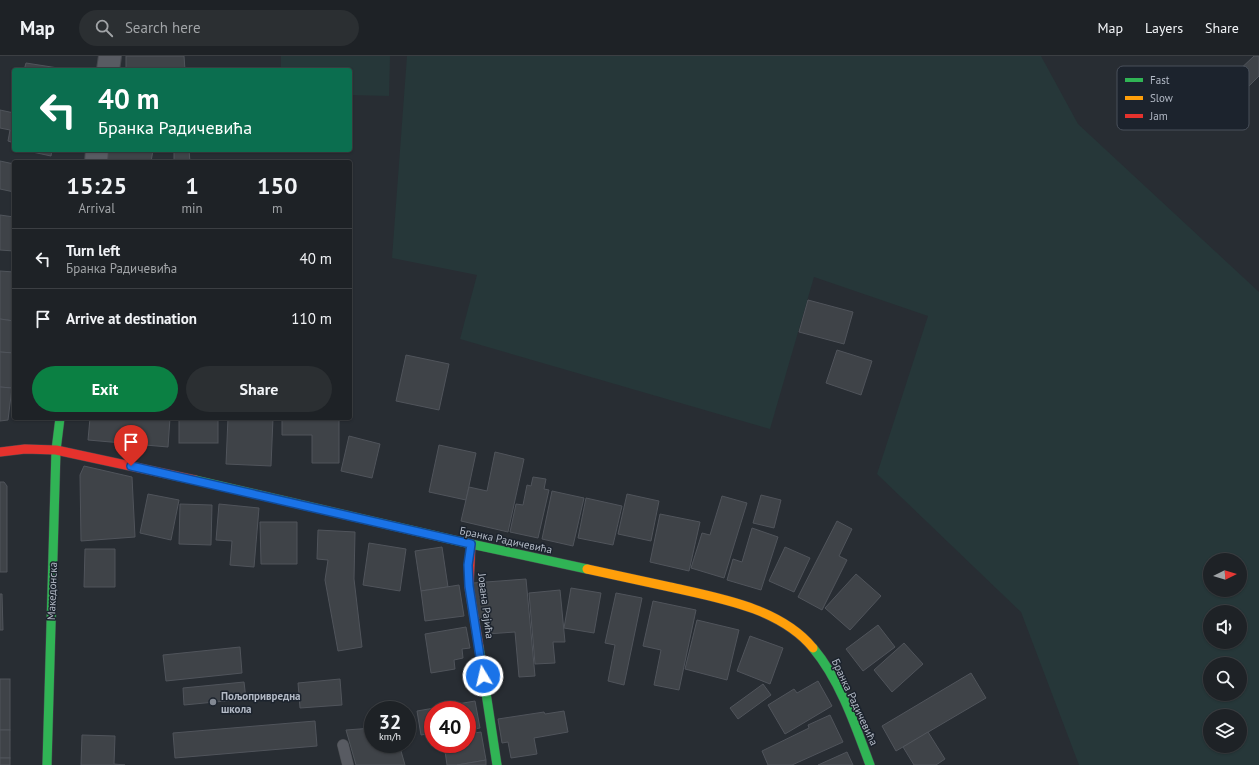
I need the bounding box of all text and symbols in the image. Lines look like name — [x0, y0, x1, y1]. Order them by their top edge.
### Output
search box — [79, 10, 359, 46]
text: Map — [20, 16, 55, 40]
icon: search — [93, 17, 115, 39]
text: Search here — [125, 18, 201, 37]
text: Map — [1097, 19, 1123, 37]
text: Layers — [1145, 19, 1183, 37]
text: Share — [1205, 19, 1239, 37]
legend — [1117, 66, 1249, 130]
text: Fast — [1150, 73, 1170, 87]
text: 40 m — [98, 80, 159, 117]
icon: left — [32, 84, 84, 136]
text: Slow — [1150, 91, 1173, 105]
text: Jam — [1149, 109, 1168, 123]
text: Бранка Радичевића — [98, 116, 252, 139]
text: 15:25 — [66, 170, 127, 201]
text: 1 — [185, 170, 199, 201]
text: 150 — [257, 170, 298, 201]
text: Arrival — [79, 200, 115, 217]
text: min — [181, 200, 203, 217]
text: m — [272, 200, 283, 217]
text: Turn left — [66, 241, 120, 260]
icon: left — [32, 248, 54, 270]
text: 40 m — [299, 249, 332, 268]
text: Бранка Радичевића — [66, 260, 177, 277]
icon: arrive — [32, 308, 54, 330]
text: Arrive at destination — [66, 309, 197, 328]
text: 110 m — [291, 309, 332, 328]
button: Exit — [32, 366, 178, 412]
button: Share — [186, 366, 332, 412]
pin — [114, 425, 148, 466]
icon: arrive — [120, 431, 142, 453]
street label: Бранка Радичевића — [458, 523, 554, 557]
north arrow — [1203, 553, 1247, 597]
map controls — [1203, 553, 1247, 753]
street label: Македонска — [44, 562, 60, 620]
street label: Јована Рајића — [475, 571, 497, 640]
button: sound — [1203, 605, 1247, 649]
position arrow — [462, 655, 504, 697]
street label: Бранка Радичевића — [829, 656, 881, 748]
button: search — [1203, 657, 1247, 701]
place label: Пољопривредна школа — [221, 689, 301, 716]
marker: Пољопривредна школа — [208, 697, 218, 707]
speed limit sign: 40 — [424, 701, 476, 753]
text: 32 — [379, 709, 401, 735]
button: layers — [1203, 709, 1247, 753]
text: km/h — [379, 730, 401, 743]

